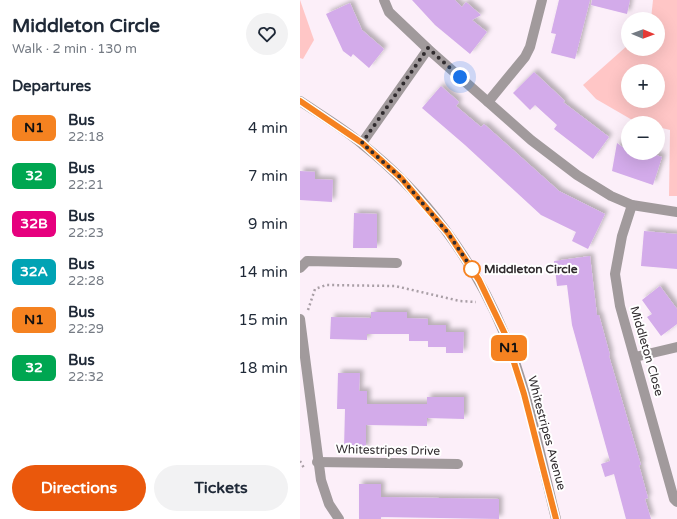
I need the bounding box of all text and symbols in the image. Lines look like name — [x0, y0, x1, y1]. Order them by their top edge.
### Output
north arrow — [621, 12, 665, 56]
map controls — [621, 12, 665, 160]
button: heart — [246, 13, 288, 55]
text: Middleton Circle — [12, 15, 160, 37]
text: Walk · 2 min · 130 m — [12, 41, 137, 57]
button: + — [621, 64, 665, 108]
your location — [450, 67, 470, 87]
text: Departures — [12, 77, 91, 95]
text: Bus — [68, 111, 95, 129]
button: − — [621, 116, 665, 160]
text: N1 — [24, 119, 44, 136]
text: 4 min — [248, 119, 288, 137]
text: 22:18 — [68, 129, 104, 145]
text: Bus — [68, 159, 95, 177]
text: 32 — [25, 167, 43, 184]
text: 7 min — [248, 167, 288, 185]
text: 22:21 — [68, 177, 104, 193]
text: Bus — [68, 207, 95, 225]
text: 32B — [20, 215, 48, 232]
text: 9 min — [248, 215, 288, 233]
text: 22:23 — [68, 225, 104, 241]
text: Bus — [68, 255, 95, 273]
marker: Middleton Circle — [463, 260, 481, 278]
place label: Middleton Circle — [484, 262, 578, 276]
text: 32A — [20, 263, 48, 280]
text: 14 min — [239, 263, 288, 281]
text: 22:28 — [68, 273, 104, 289]
text: Bus — [68, 303, 95, 321]
street label: Middleton Close — [627, 304, 667, 398]
text: N1 — [24, 311, 44, 328]
text: 15 min — [239, 311, 288, 329]
text: 22:29 — [68, 321, 104, 337]
line badge: N1 — [491, 335, 527, 361]
text: N1 — [499, 339, 519, 356]
text: Bus — [68, 351, 95, 369]
text: 32 — [25, 359, 43, 376]
text: 18 min — [239, 359, 288, 377]
text: 22:32 — [68, 369, 104, 385]
street label: Whitestripes Avenue — [525, 374, 569, 492]
street label: Whitestripes Drive — [336, 442, 441, 458]
button: Directions — [12, 465, 146, 511]
button: Tickets — [154, 465, 288, 511]

